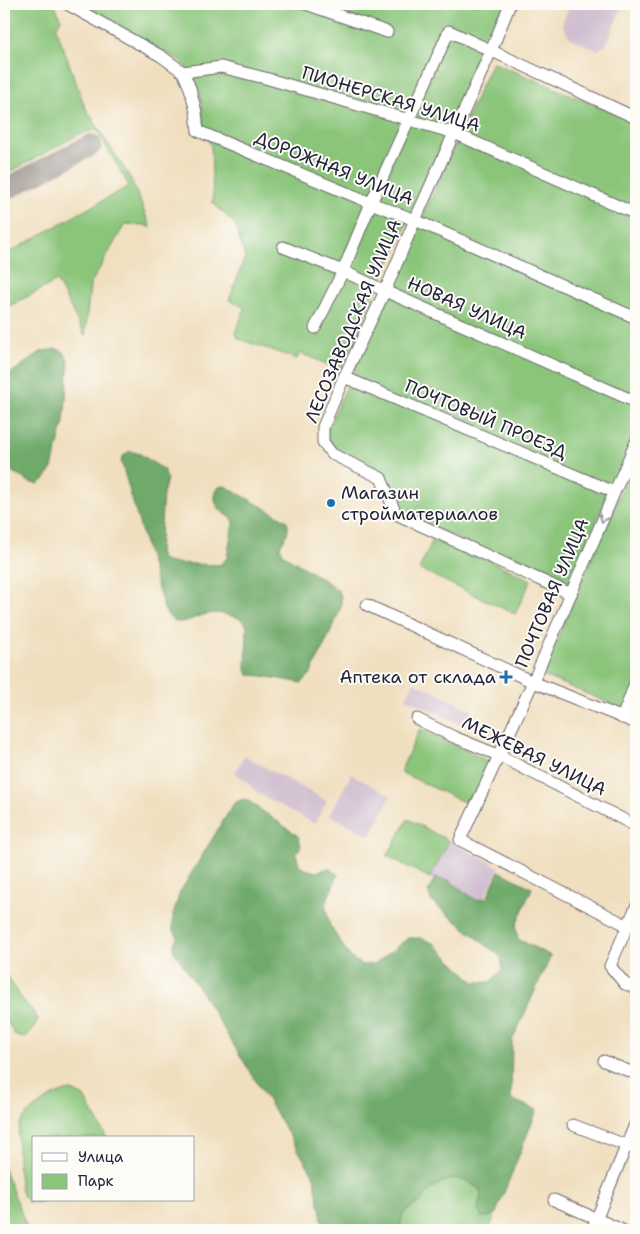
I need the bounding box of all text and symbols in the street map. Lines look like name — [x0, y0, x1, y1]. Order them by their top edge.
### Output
street label: ПИОНЕРСКАЯ УЛИЦА — [299, 60, 483, 138]
street label: ДОРОЖНАЯ УЛИЦА — [251, 125, 417, 211]
street label: ЛЕСОЗАВОДСКАЯ УЛИЦА — [299, 215, 407, 427]
street label: НОВАЯ УЛИЦА — [404, 271, 530, 345]
street label: ПОЧТОВЫЙ ПРОЕЗД — [401, 374, 571, 464]
place label: Магазин стройматериалов — [341, 481, 498, 526]
marker: Магазин стройматериалов — [325, 497, 337, 509]
one-way arrow — [599, 514, 610, 523]
street label: ПОЧТОВАЯ УЛИЦА — [510, 515, 594, 671]
place label: Аптека от склада — [339, 665, 496, 689]
marker: Аптека от склада — [500, 671, 512, 683]
street label: МЕЖЕВАЯ УЛИЦА — [458, 711, 610, 801]
legend — [32, 1136, 195, 1202]
text: Улица — [78, 1147, 124, 1167]
text: Парк — [78, 1171, 114, 1191]

